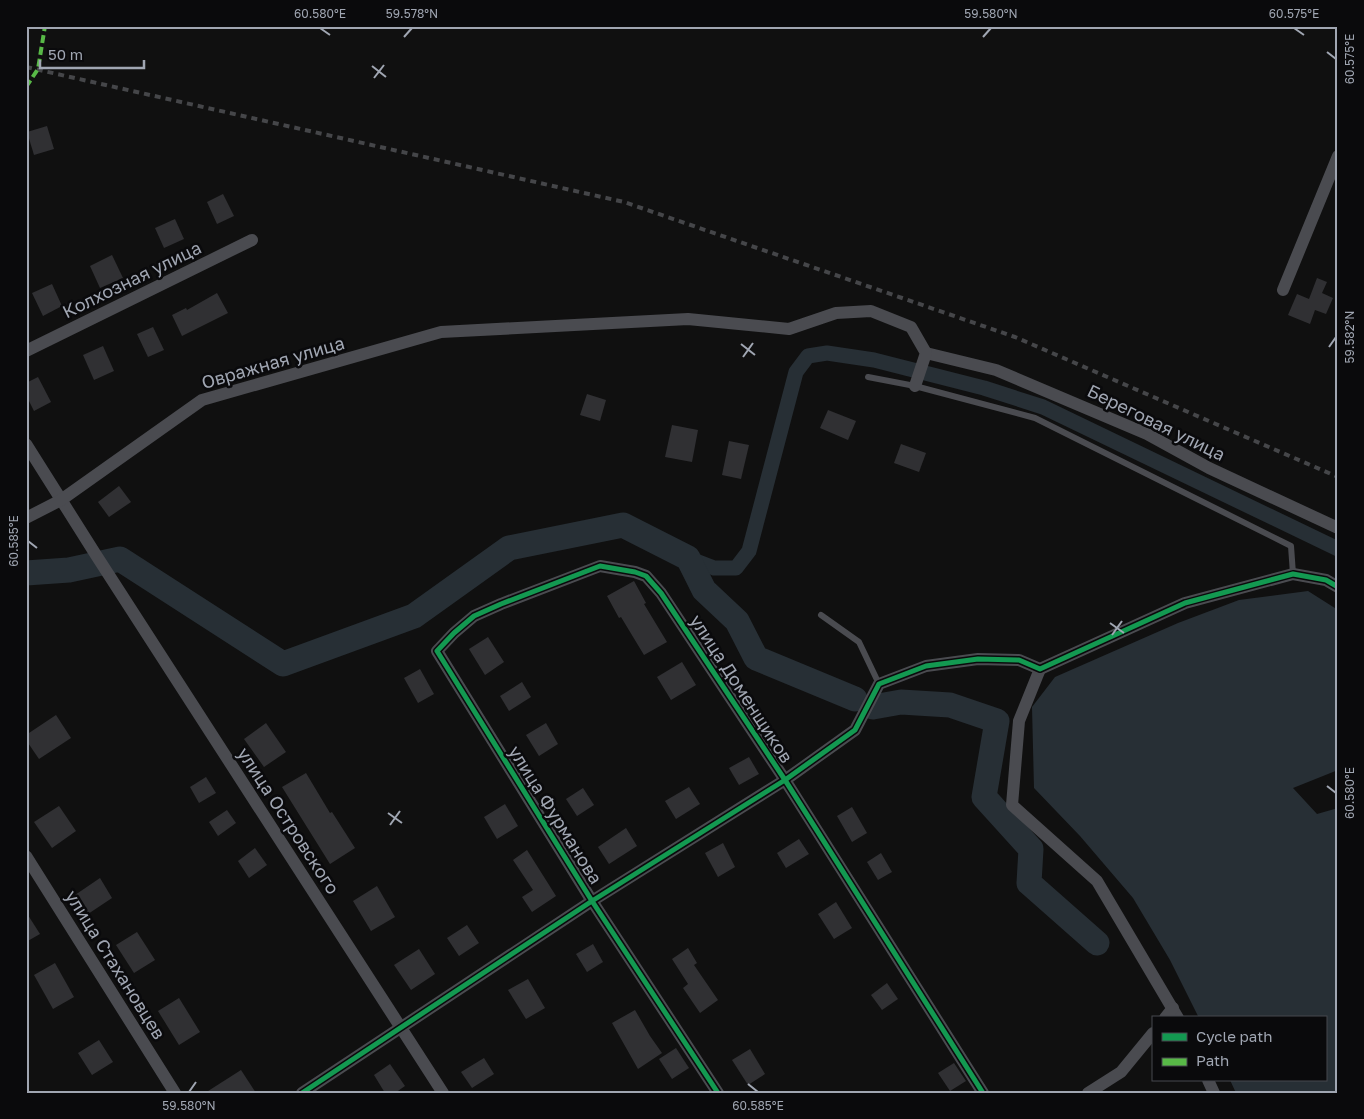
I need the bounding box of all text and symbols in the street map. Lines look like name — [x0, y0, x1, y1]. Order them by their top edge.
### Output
text: 60.580°E — [294, 6, 346, 21]
text: 59.578°N — [386, 6, 438, 21]
text: 59.580°N — [964, 6, 1018, 21]
text: 60.575°E — [1269, 6, 1319, 21]
text: 60.575°E — [1342, 34, 1357, 84]
scale bar — [40, 38, 144, 70]
text: 50 m — [48, 45, 83, 63]
street label: Колхозная улица — [59, 236, 205, 322]
text: 59.582°N — [1342, 311, 1357, 363]
street label: Овражная улица — [199, 331, 347, 393]
street label: Береговая улица — [1084, 379, 1229, 465]
text: 60.585°E — [6, 515, 21, 567]
street label: улица Доменщиков — [686, 610, 798, 767]
street label: улица Фурманова — [504, 741, 607, 888]
street label: улица Островского — [233, 743, 345, 898]
text: 60.580°E — [1342, 767, 1357, 819]
street label: улица Стахановцев — [61, 886, 171, 1043]
legend — [1152, 1016, 1326, 1082]
text: Cycle path — [1196, 1027, 1272, 1045]
text: Path — [1196, 1051, 1229, 1069]
text: 59.580°N — [162, 1098, 216, 1113]
text: 60.585°E — [732, 1098, 784, 1113]

